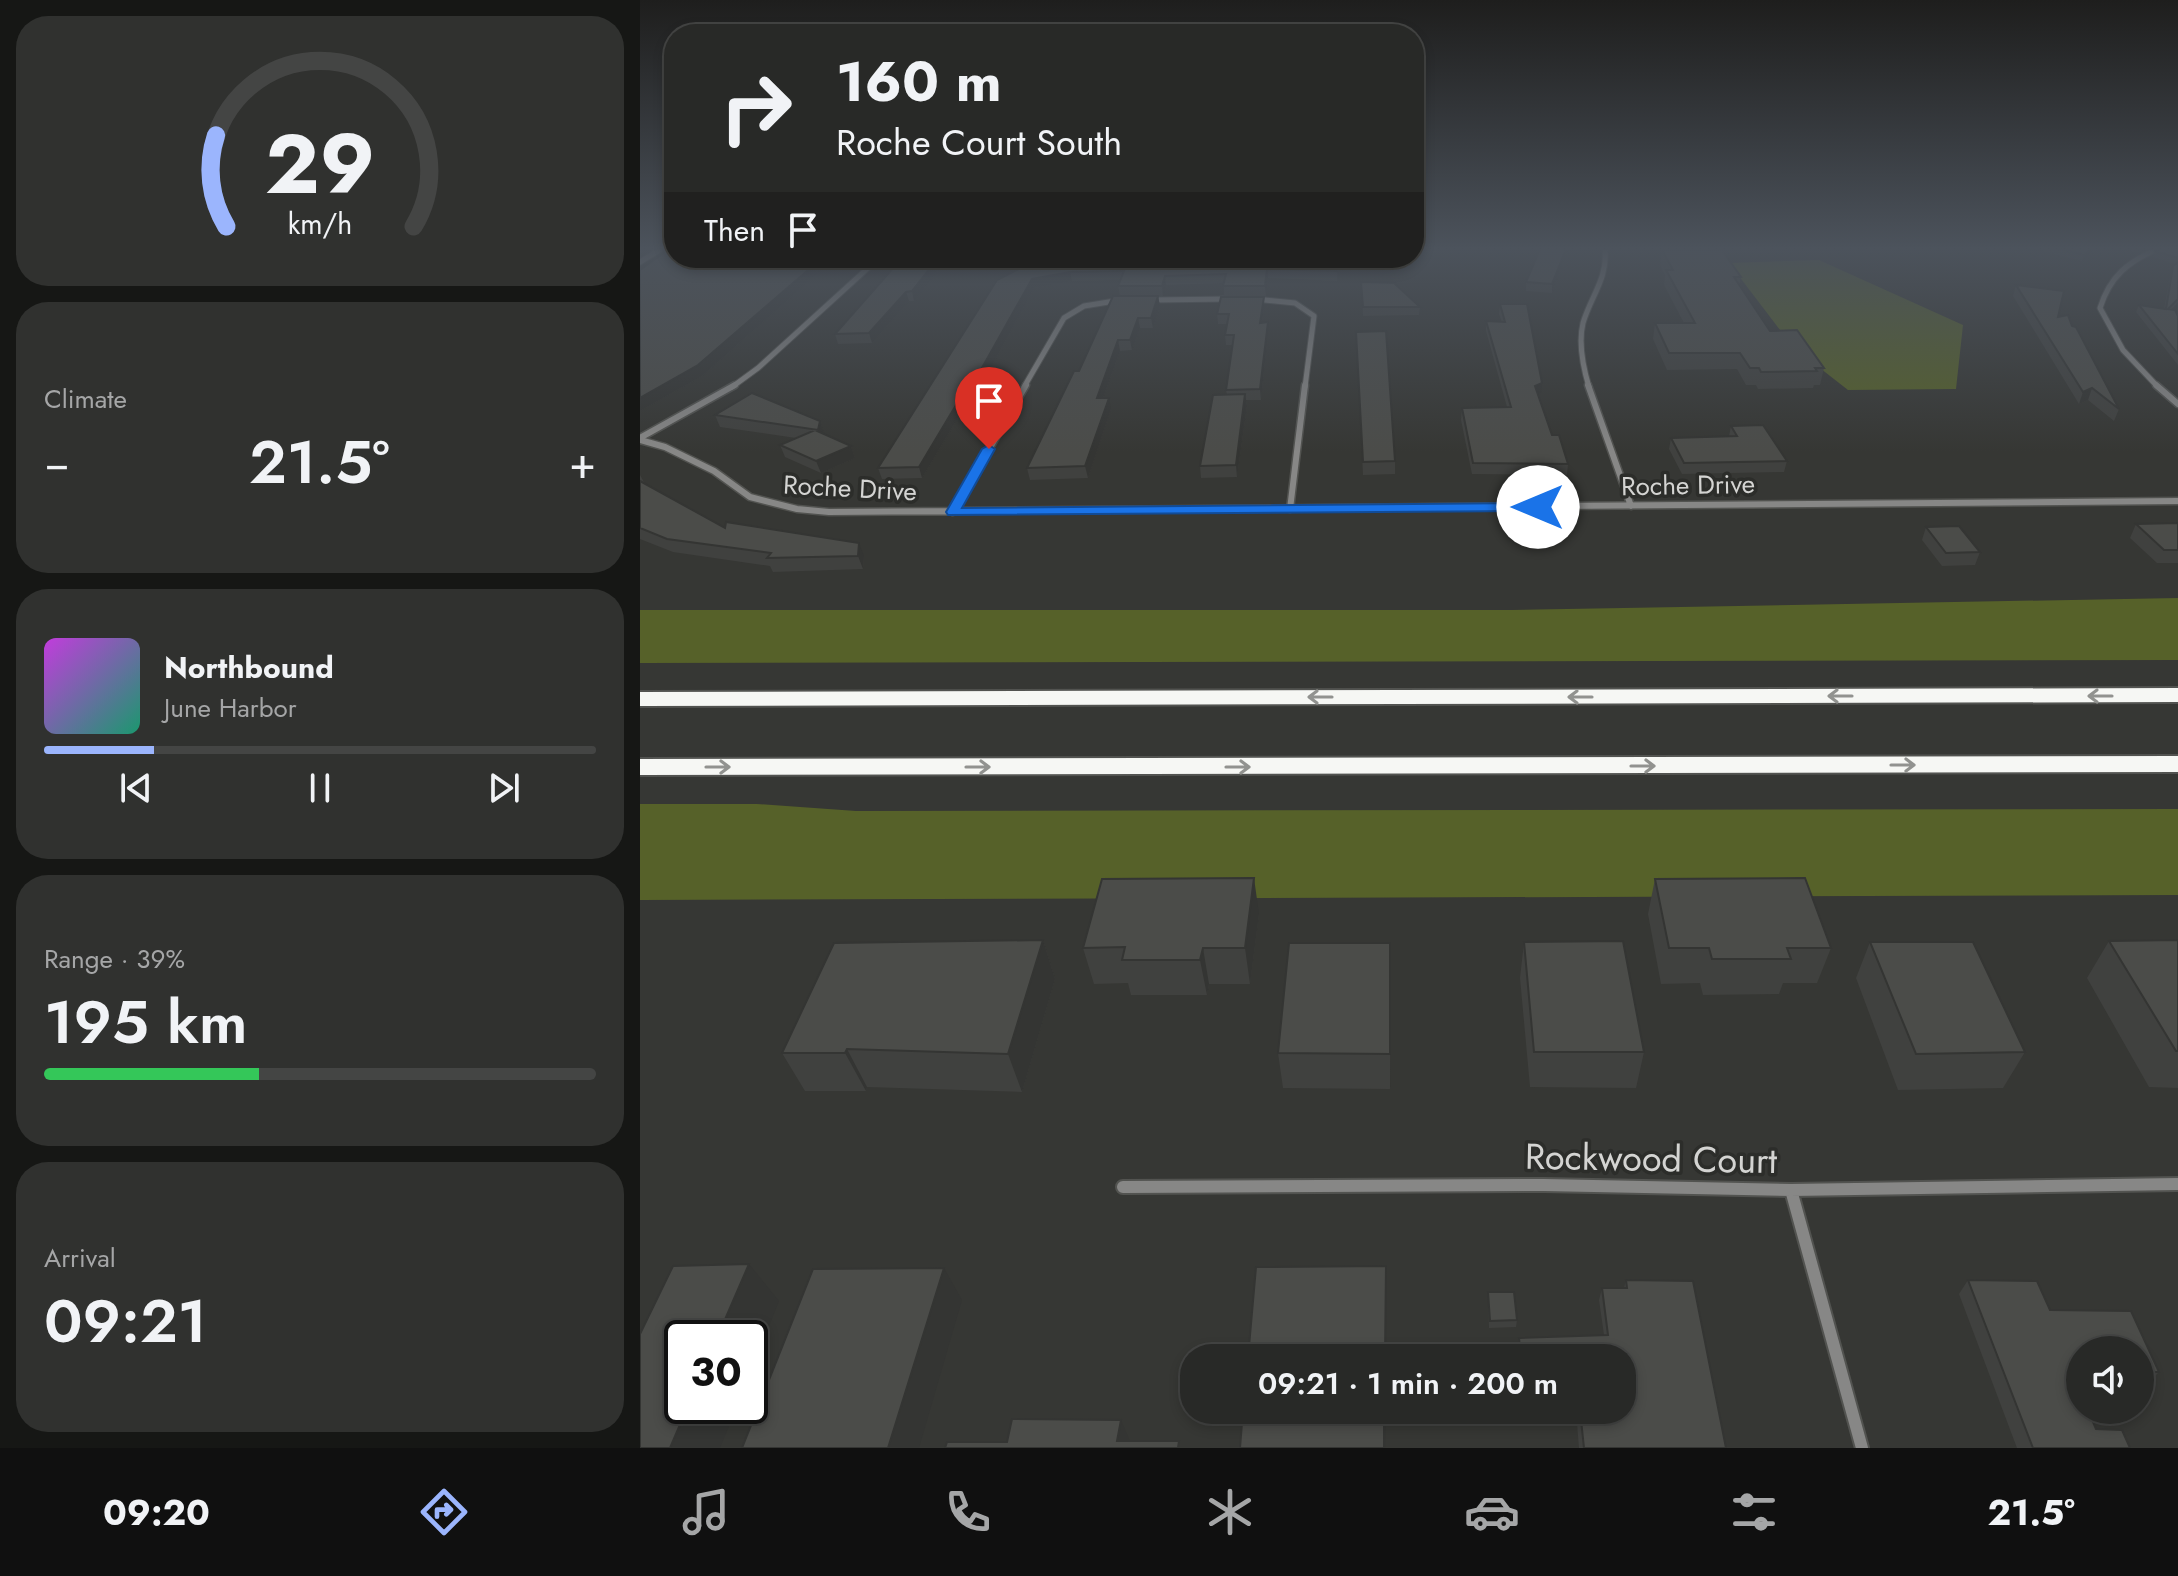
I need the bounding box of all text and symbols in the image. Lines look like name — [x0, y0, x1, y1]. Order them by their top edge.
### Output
text: 160 m — [836, 41, 1002, 122]
icon: right — [704, 56, 808, 160]
text: 29 — [265, 104, 375, 224]
text: Roche Court South — [836, 116, 1122, 168]
text: km/h — [288, 203, 352, 245]
icon: arrive — [781, 208, 825, 252]
text: Then — [704, 209, 765, 252]
pin — [955, 367, 1023, 449]
icon: arrive — [967, 379, 1011, 423]
text: Climate — [44, 380, 127, 418]
text: 21.5° — [249, 419, 390, 506]
text: − — [44, 431, 70, 495]
text: + — [569, 431, 596, 495]
position arrow — [1496, 465, 1580, 549]
street label: Roche Drive — [1621, 465, 1755, 505]
street label: Roche Drive — [782, 466, 918, 510]
text: Northbound — [164, 646, 334, 689]
one-way arrow — [1827, 688, 1854, 704]
one-way arrow — [2087, 688, 2114, 703]
text: June Harbor — [164, 689, 297, 727]
one-way arrow — [1307, 689, 1334, 705]
one-way arrow — [1567, 689, 1594, 705]
one-way arrow — [1889, 757, 1916, 773]
one-way arrow — [1629, 758, 1656, 774]
one-way arrow — [704, 759, 731, 775]
one-way arrow — [964, 759, 991, 775]
one-way arrow — [1224, 759, 1251, 775]
icon: previous — [114, 766, 158, 810]
icon: pause — [298, 766, 342, 810]
icon: next — [482, 766, 526, 810]
text: Range · 39% — [44, 940, 185, 978]
text: 195 km — [44, 979, 248, 1066]
street label: Rockwood Court — [1524, 1130, 1778, 1186]
text: Arrival — [44, 1239, 116, 1277]
text: 09:21 — [44, 1278, 207, 1365]
speed limit sign: 30 — [664, 1320, 768, 1424]
map controls — [2066, 1336, 2154, 1424]
button: sound — [2066, 1336, 2154, 1424]
text: 09:21 · 1 min · 200 m — [1258, 1362, 1558, 1405]
icon: directions — [416, 1484, 472, 1540]
icon: music — [678, 1484, 734, 1540]
icon: phone — [940, 1484, 996, 1540]
icon: climate — [1202, 1484, 1258, 1540]
icon: car — [1464, 1484, 1520, 1540]
icon: filters — [1726, 1484, 1782, 1540]
text: 09:20 — [103, 1486, 210, 1538]
text: 21.5° — [1988, 1486, 2075, 1538]

